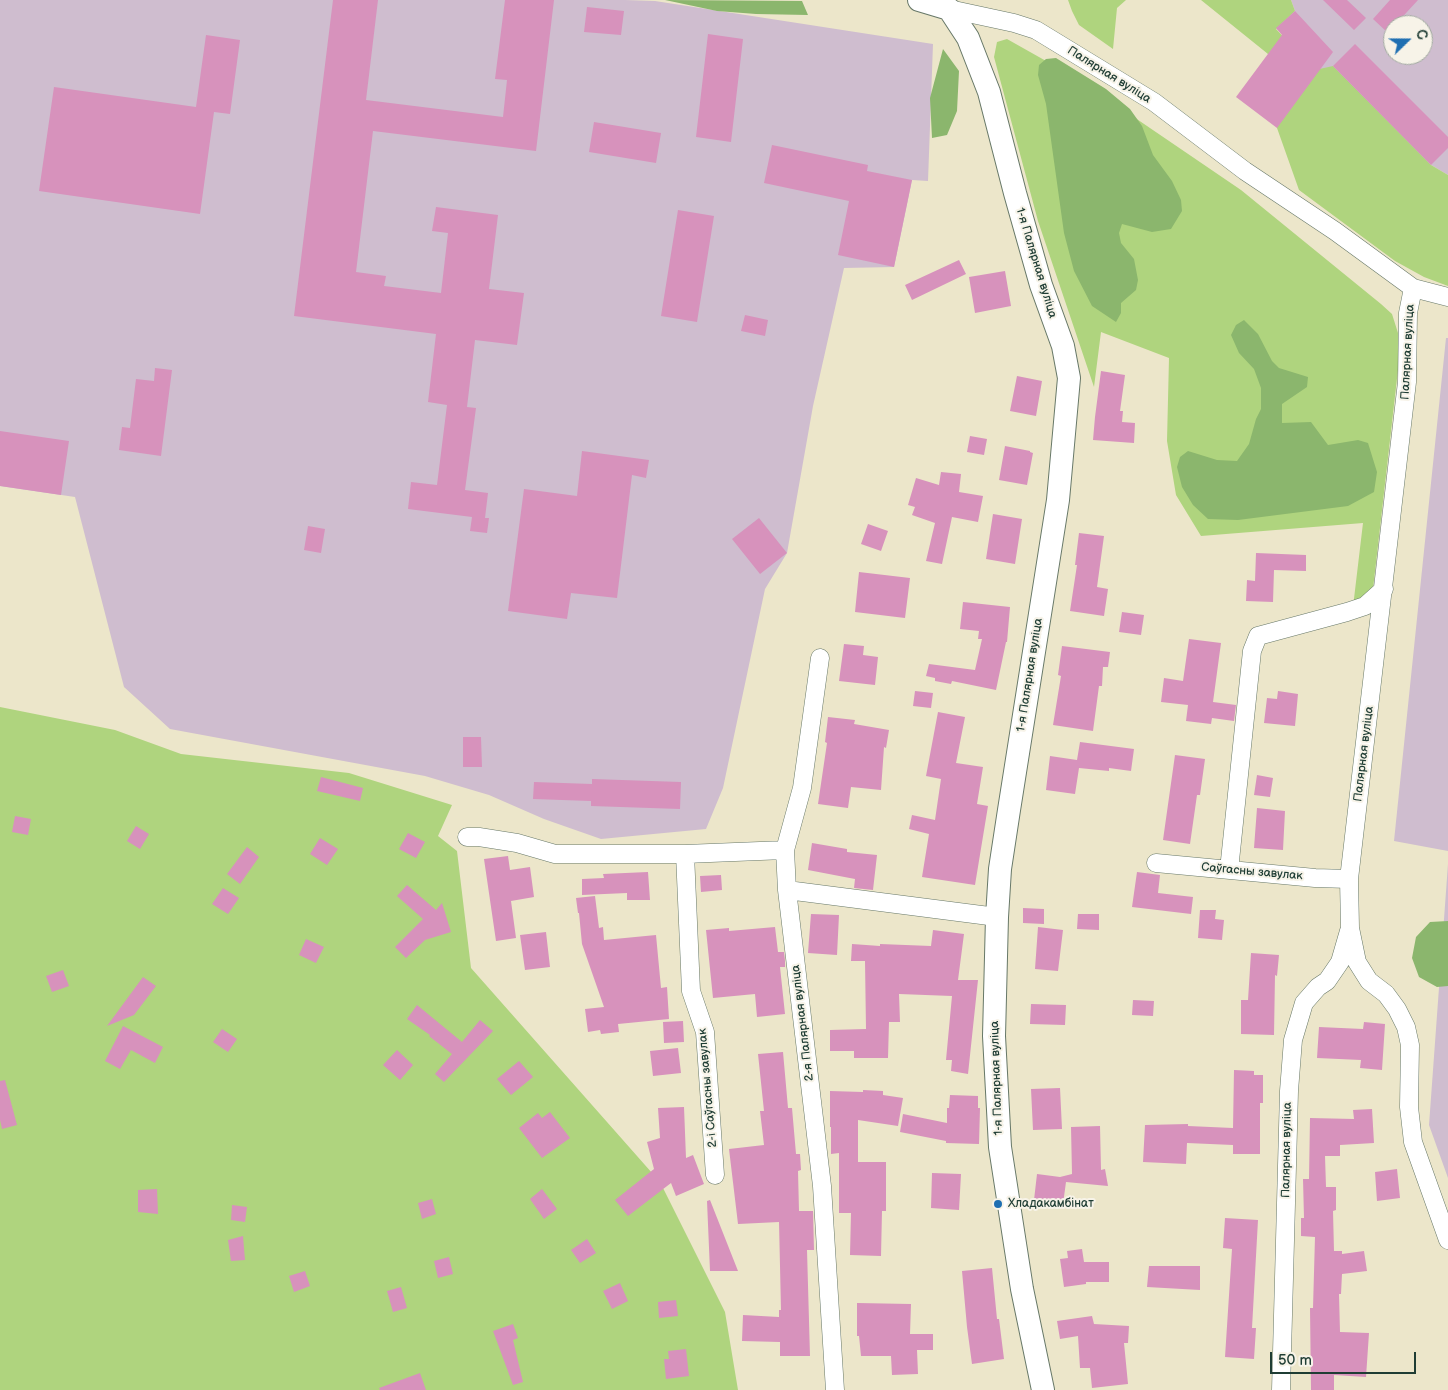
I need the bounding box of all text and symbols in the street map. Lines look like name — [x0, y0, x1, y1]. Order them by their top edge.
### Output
north arrow — [1383, 15, 1433, 65]
text: С — [1412, 27, 1431, 42]
street label: Палярная вуліца — [1065, 43, 1153, 107]
street label: 1-я Палярная вуліца — [1012, 206, 1060, 320]
street label: Палярная вуліца — [1398, 304, 1418, 400]
street label: 1-я Палярная вуліца — [1014, 617, 1046, 733]
street label: Палярная вуліца — [1351, 706, 1377, 802]
street label: Саўгасны завулак — [1201, 860, 1303, 884]
street label: 2-я Палярная вуліца — [789, 964, 817, 1082]
street label: 1-я Палярная вуліца — [988, 1020, 1006, 1136]
street label: 2-і Саўгасны завулак — [696, 1028, 720, 1148]
street label: Палярная вуліца — [1279, 1102, 1295, 1198]
place label: Хладакамбінат — [1008, 1197, 1094, 1211]
marker: Хладакамбінат — [992, 1198, 1004, 1210]
scale bar — [1273, 1342, 1419, 1374]
text: 50 m — [1278, 1351, 1312, 1370]

